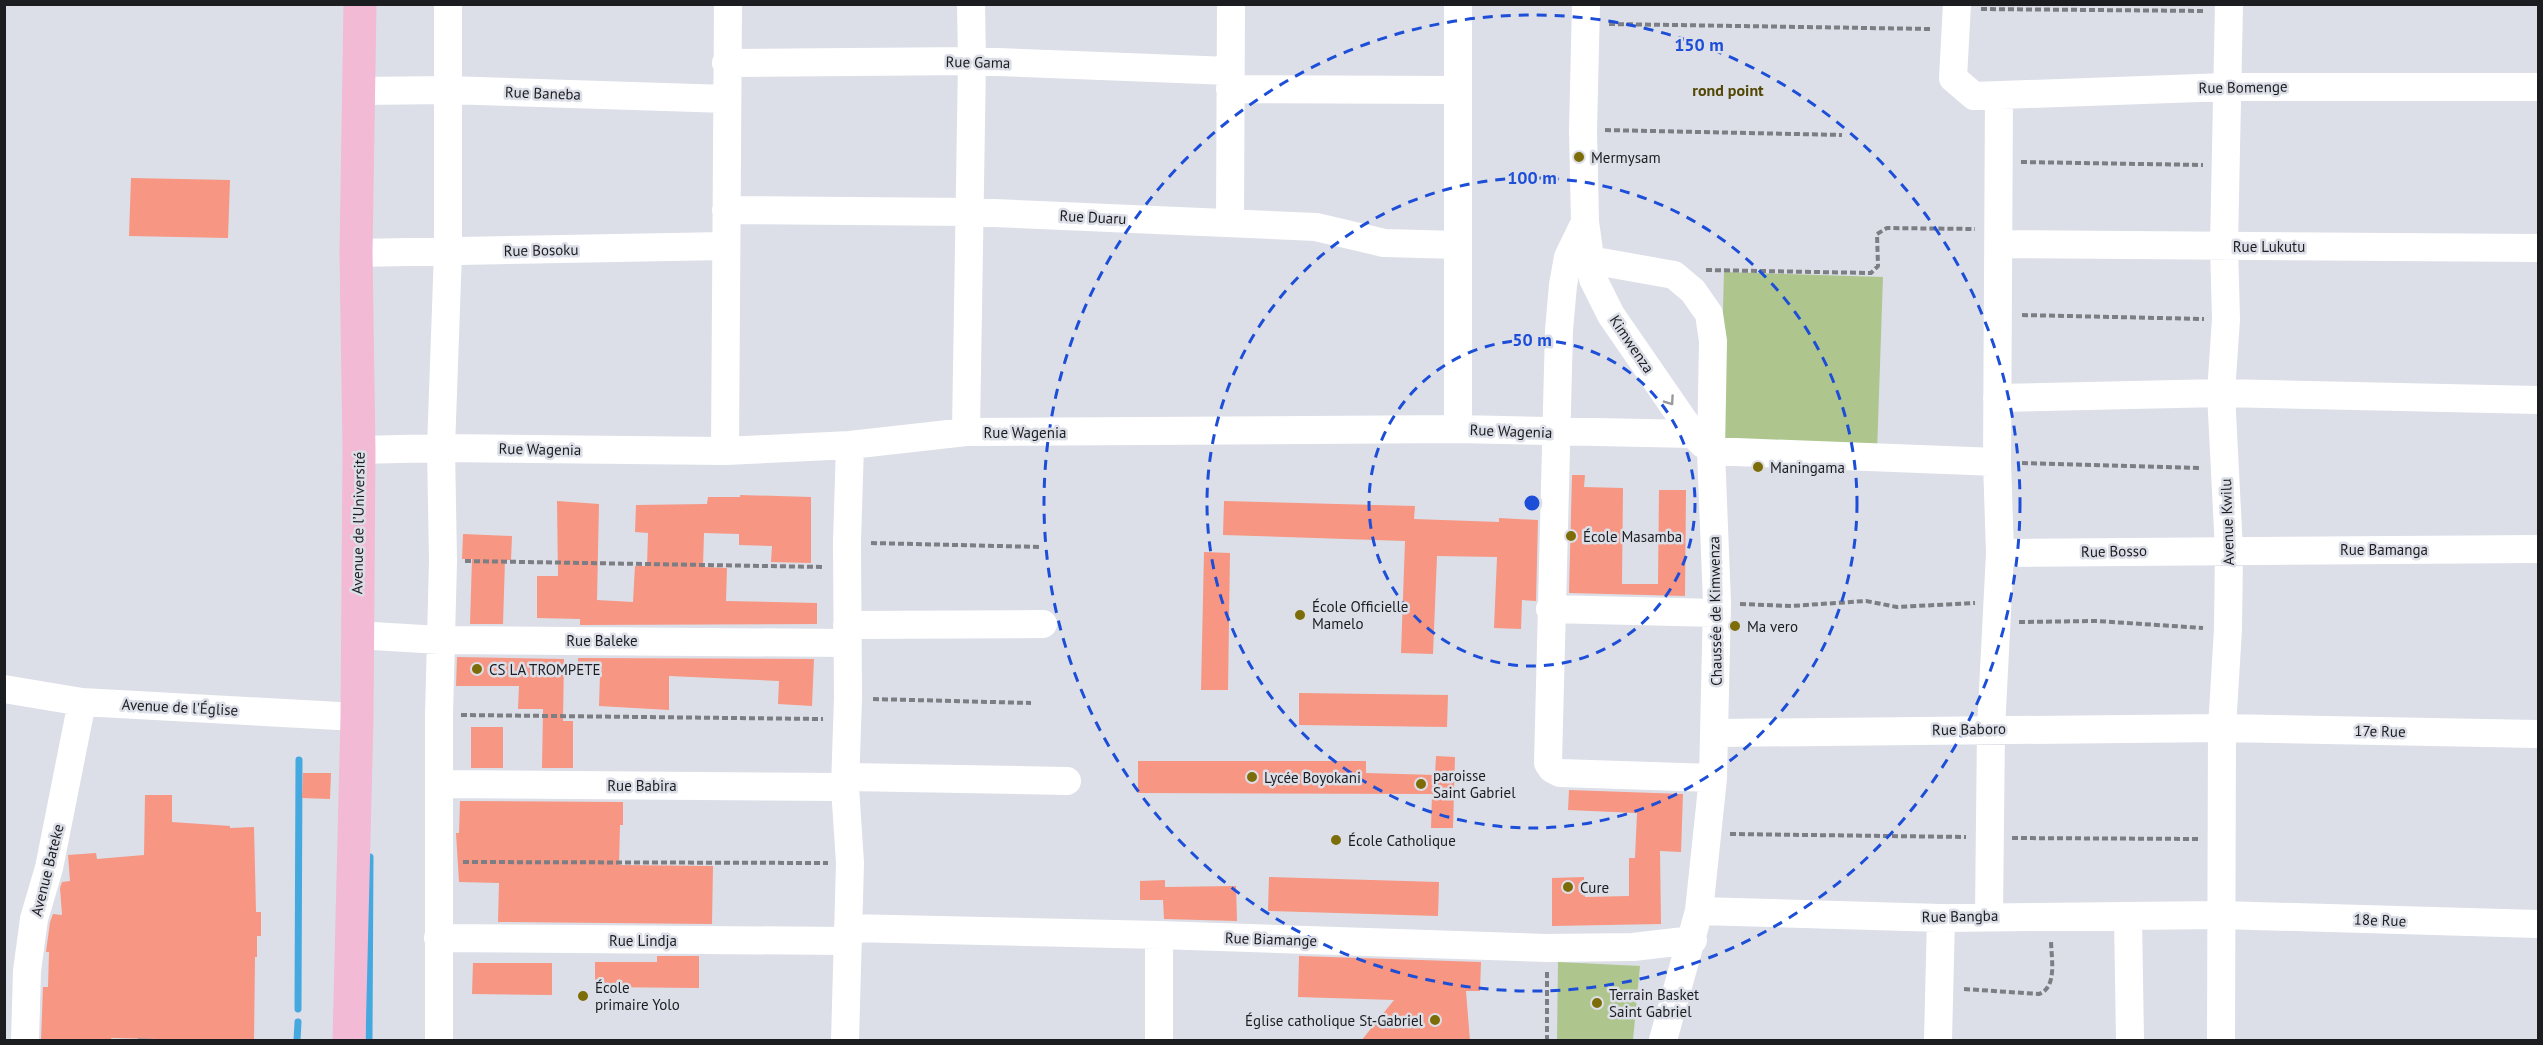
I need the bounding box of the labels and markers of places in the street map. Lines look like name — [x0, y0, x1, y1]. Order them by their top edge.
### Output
place label: Mermysam — [1591, 148, 1661, 167]
marker: Mermysam — [1572, 150, 1586, 164]
place label: Maningama — [1770, 458, 1845, 477]
marker: Maningama — [1751, 460, 1765, 474]
centre of rings — [1522, 493, 1542, 513]
place label: École Masamba — [1583, 527, 1682, 546]
marker: École Masamba — [1564, 529, 1578, 543]
place label: École Officielle Mamelo — [1312, 597, 1408, 633]
marker: École Officielle Mamelo — [1293, 608, 1307, 622]
place label: Ma vero — [1747, 617, 1798, 636]
marker: Ma vero — [1728, 619, 1742, 633]
place label: CS LA TROMPETE — [489, 660, 601, 679]
marker: CS LA TROMPETE — [470, 662, 484, 676]
place label: paroisse Saint Gabriel — [1433, 766, 1516, 802]
place label: Lycée Boyokani — [1264, 768, 1361, 787]
marker: Lycée Boyokani — [1245, 770, 1259, 784]
marker: paroisse Saint Gabriel — [1414, 777, 1428, 791]
place label: École Catholique — [1348, 831, 1456, 850]
marker: École Catholique — [1329, 833, 1343, 847]
place label: Cure — [1580, 878, 1609, 897]
marker: Cure — [1561, 880, 1575, 894]
place label: École primaire Yolo — [595, 978, 680, 1014]
place label: Terrain Basket Saint Gabriel — [1609, 985, 1699, 1021]
marker: École primaire Yolo — [576, 989, 590, 1003]
marker: Terrain Basket Saint Gabriel — [1590, 996, 1604, 1010]
place label: Église catholique St-Gabriel — [1245, 1011, 1424, 1030]
marker: Église catholique St-Gabriel — [1428, 1013, 1442, 1027]

